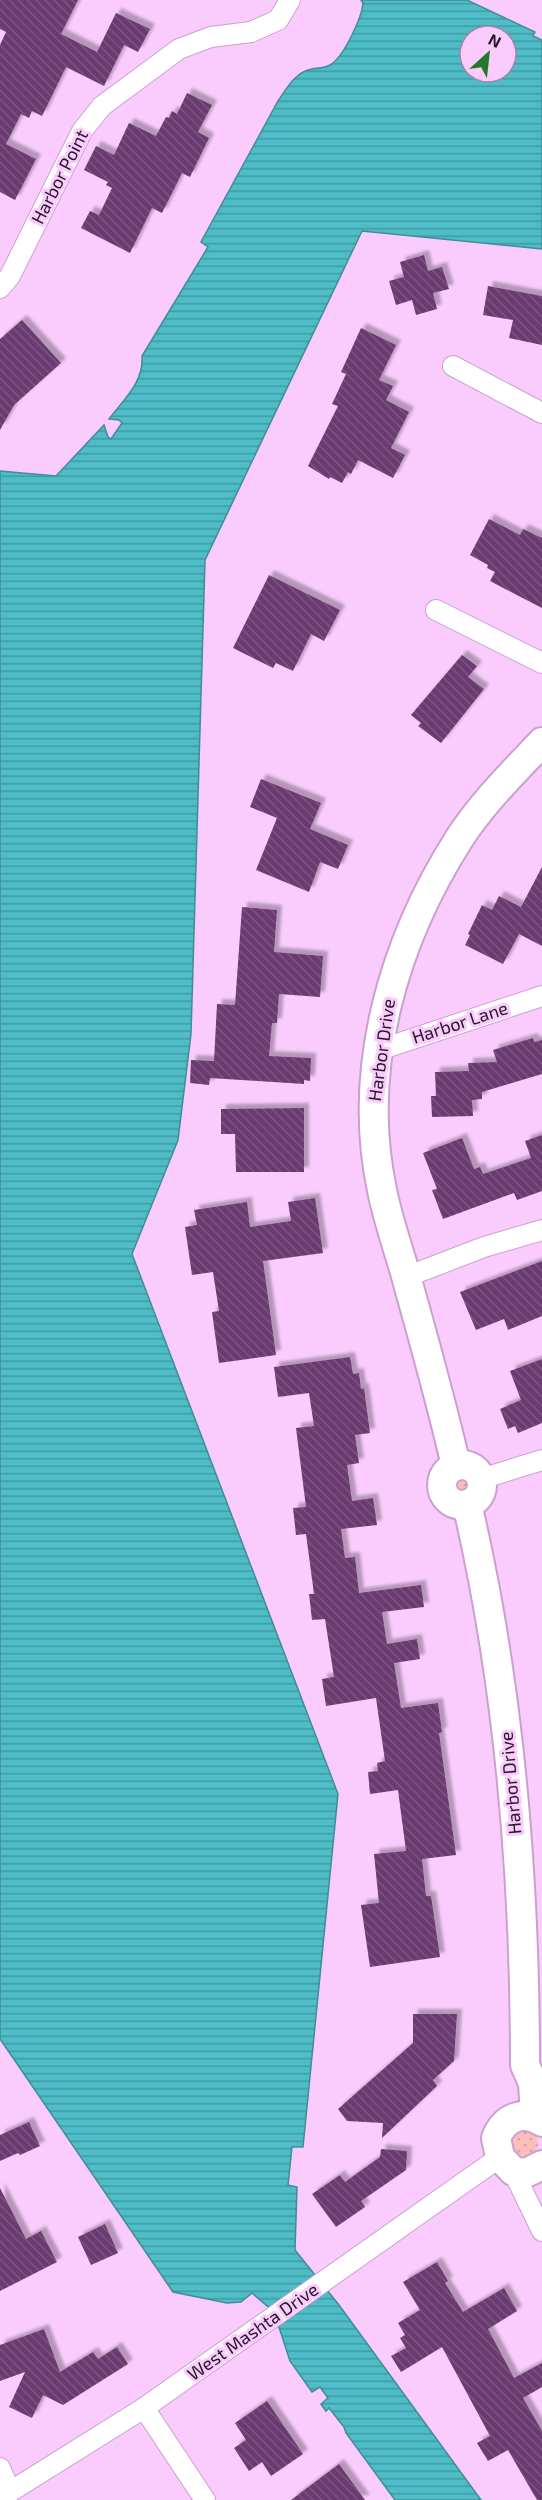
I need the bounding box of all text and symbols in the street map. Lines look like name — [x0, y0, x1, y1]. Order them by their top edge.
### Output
north arrow — [458, 24, 518, 84]
text: N — [486, 29, 505, 51]
street label: Harbor Point — [26, 126, 92, 227]
street label: Harbor Lane — [409, 996, 511, 1048]
street label: Harbor Drive — [363, 997, 399, 1102]
street label: Harbor Drive — [495, 1731, 525, 1835]
street label: West Mashta Drive — [183, 2278, 322, 2385]

